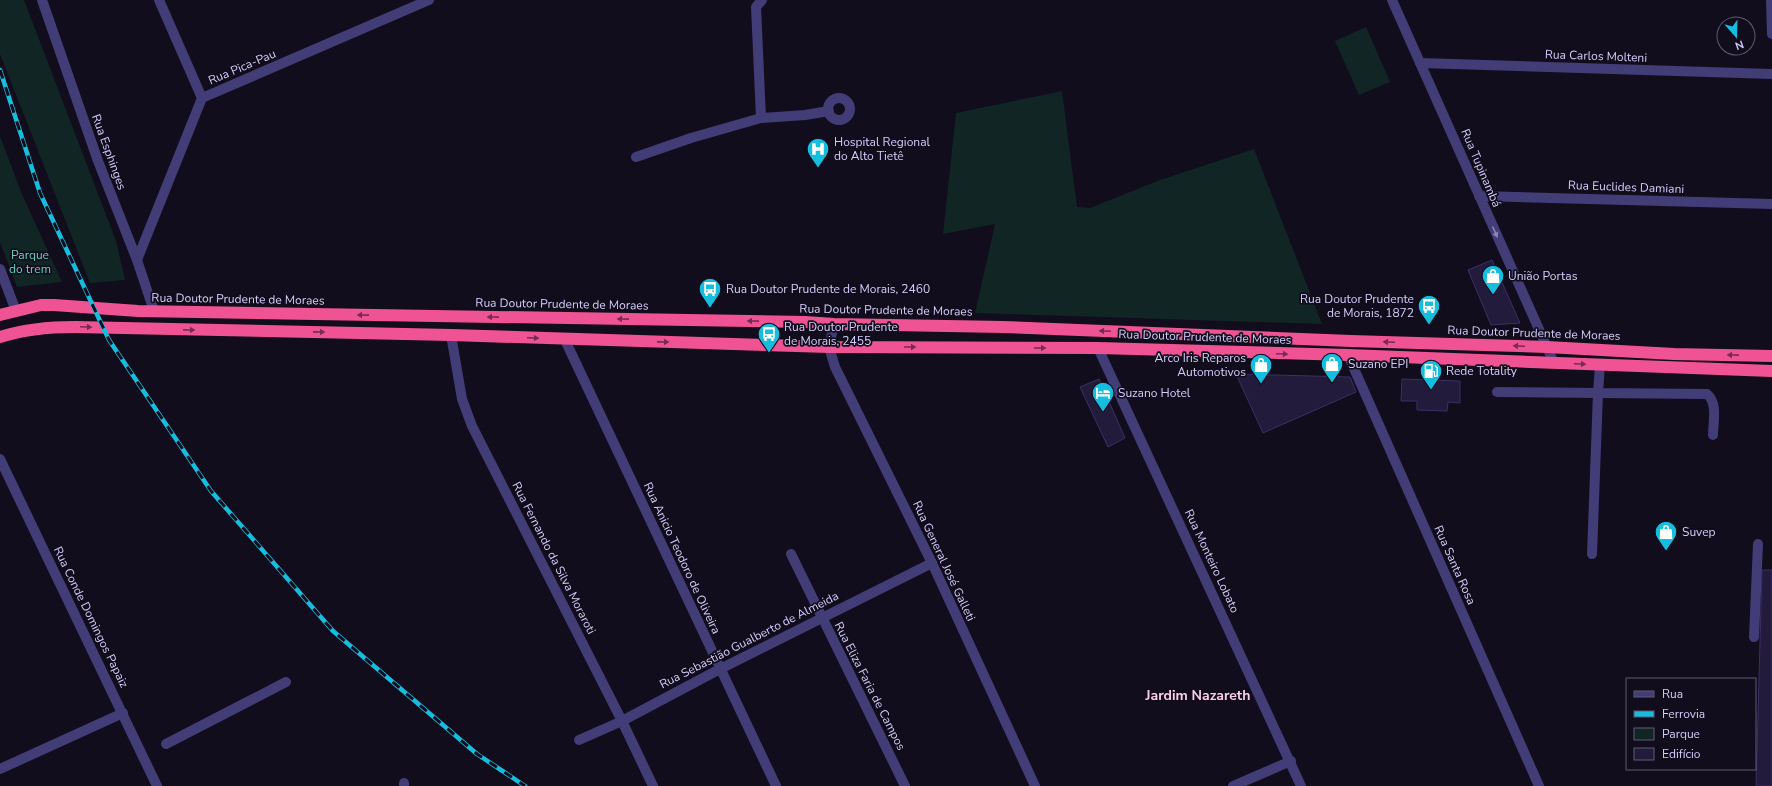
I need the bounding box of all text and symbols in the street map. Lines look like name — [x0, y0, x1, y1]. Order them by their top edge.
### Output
north arrow — [1716, 16, 1756, 56]
text: N — [1733, 36, 1746, 53]
street label: Rua Pica-Pau — [206, 46, 278, 88]
street label: Rua Carlos Molteni — [1545, 46, 1647, 66]
street label: Rua Esphinges — [88, 112, 130, 192]
street label: Rua Tupinambá — [1457, 126, 1505, 210]
place label: Hospital Regional do Alto Tietê — [834, 134, 930, 164]
hospital icon: Hospital Regional do Alto Tietê — [805, 136, 831, 169]
street label: Rua Euclides Damiani — [1568, 177, 1684, 197]
one-way arrow — [1492, 226, 1498, 237]
park label: Parque do trem — [9, 247, 51, 277]
shop icon: União Portas — [1480, 263, 1506, 296]
place label: União Portas — [1508, 268, 1578, 284]
bus stop icon: Rua Doutor Prudente de Morais, 2460 — [697, 276, 723, 309]
place label: Rua Doutor Prudente de Morais, 2460 — [726, 281, 930, 297]
street label: Rua Doutor Prudente de Moraes — [151, 289, 325, 309]
place label: Rua Doutor Prudente de Morais, 1872 — [1300, 291, 1414, 321]
bus stop icon: Rua Doutor Prudente de Morais, 1872 — [1416, 293, 1442, 326]
street label: Rua Doutor Prudente de Moraes — [475, 294, 649, 314]
street label: Rua Doutor Prudente de Moraes — [799, 300, 973, 320]
one-way arrow — [356, 312, 369, 318]
one-way arrow — [486, 314, 499, 320]
one-way arrow — [616, 316, 629, 322]
one-way arrow — [746, 318, 759, 324]
place label: Rua Doutor Prudente de Morais, 2455 — [784, 319, 898, 349]
bus stop icon: Rua Doutor Prudente de Morais, 2455 — [756, 321, 782, 354]
street label: Rua Doutor Prudente de Moraes — [1447, 322, 1621, 344]
one-way arrow — [80, 324, 92, 331]
street label: Rua Doutor Prudente de Moraes — [1118, 326, 1292, 348]
one-way arrow — [183, 327, 196, 333]
one-way arrow — [1099, 328, 1112, 334]
one-way arrow — [313, 329, 325, 336]
one-way arrow — [527, 335, 540, 341]
one-way arrow — [657, 339, 670, 345]
one-way arrow — [1382, 339, 1395, 345]
one-way arrow — [1512, 343, 1525, 349]
one-way arrow — [904, 344, 917, 350]
one-way arrow — [1034, 345, 1047, 351]
place label: Arco Iris Reparos Automotivos — [1155, 350, 1246, 380]
one-way arrow — [1276, 350, 1288, 357]
shop icon: Suzano EPI — [1319, 351, 1345, 384]
shop icon: Arco Iris Reparos Automotivos — [1248, 352, 1274, 385]
one-way arrow — [1726, 352, 1739, 358]
place label: Suzano EPI — [1348, 356, 1408, 372]
fuel station icon: Rede Totality — [1418, 358, 1444, 391]
one-way arrow — [1574, 361, 1586, 368]
place label: Rede Totality — [1446, 363, 1518, 379]
hotel icon: Suzano Hotel — [1090, 380, 1116, 413]
place label: Suzano Hotel — [1118, 385, 1191, 401]
street label: Rua Fernando da Silva Moraroti — [509, 479, 599, 637]
street label: Rua Anicio Teodoro de Oliveira — [640, 480, 724, 636]
street label: Rua General José Galleti — [909, 498, 979, 624]
street label: Rua Monteiro Lobato — [1181, 507, 1243, 616]
shop icon: Suvep — [1653, 519, 1679, 552]
street label: Rua Santa Rosa — [1430, 523, 1480, 607]
place label: Suvep — [1682, 524, 1716, 540]
street label: Rua Conde Domingos Papaiz — [50, 544, 132, 691]
street label: Rua Sebastião Gualberto de Almeida — [657, 588, 841, 692]
street label: Rua Eliza Faria de Campos — [831, 619, 909, 753]
legend — [1626, 678, 1756, 770]
district label: Jardim Nazareth — [1145, 686, 1250, 705]
text: Rua — [1662, 686, 1683, 702]
text: Ferrovia — [1662, 706, 1705, 722]
text: Parque — [1662, 726, 1700, 742]
text: Edifício — [1662, 746, 1701, 762]

